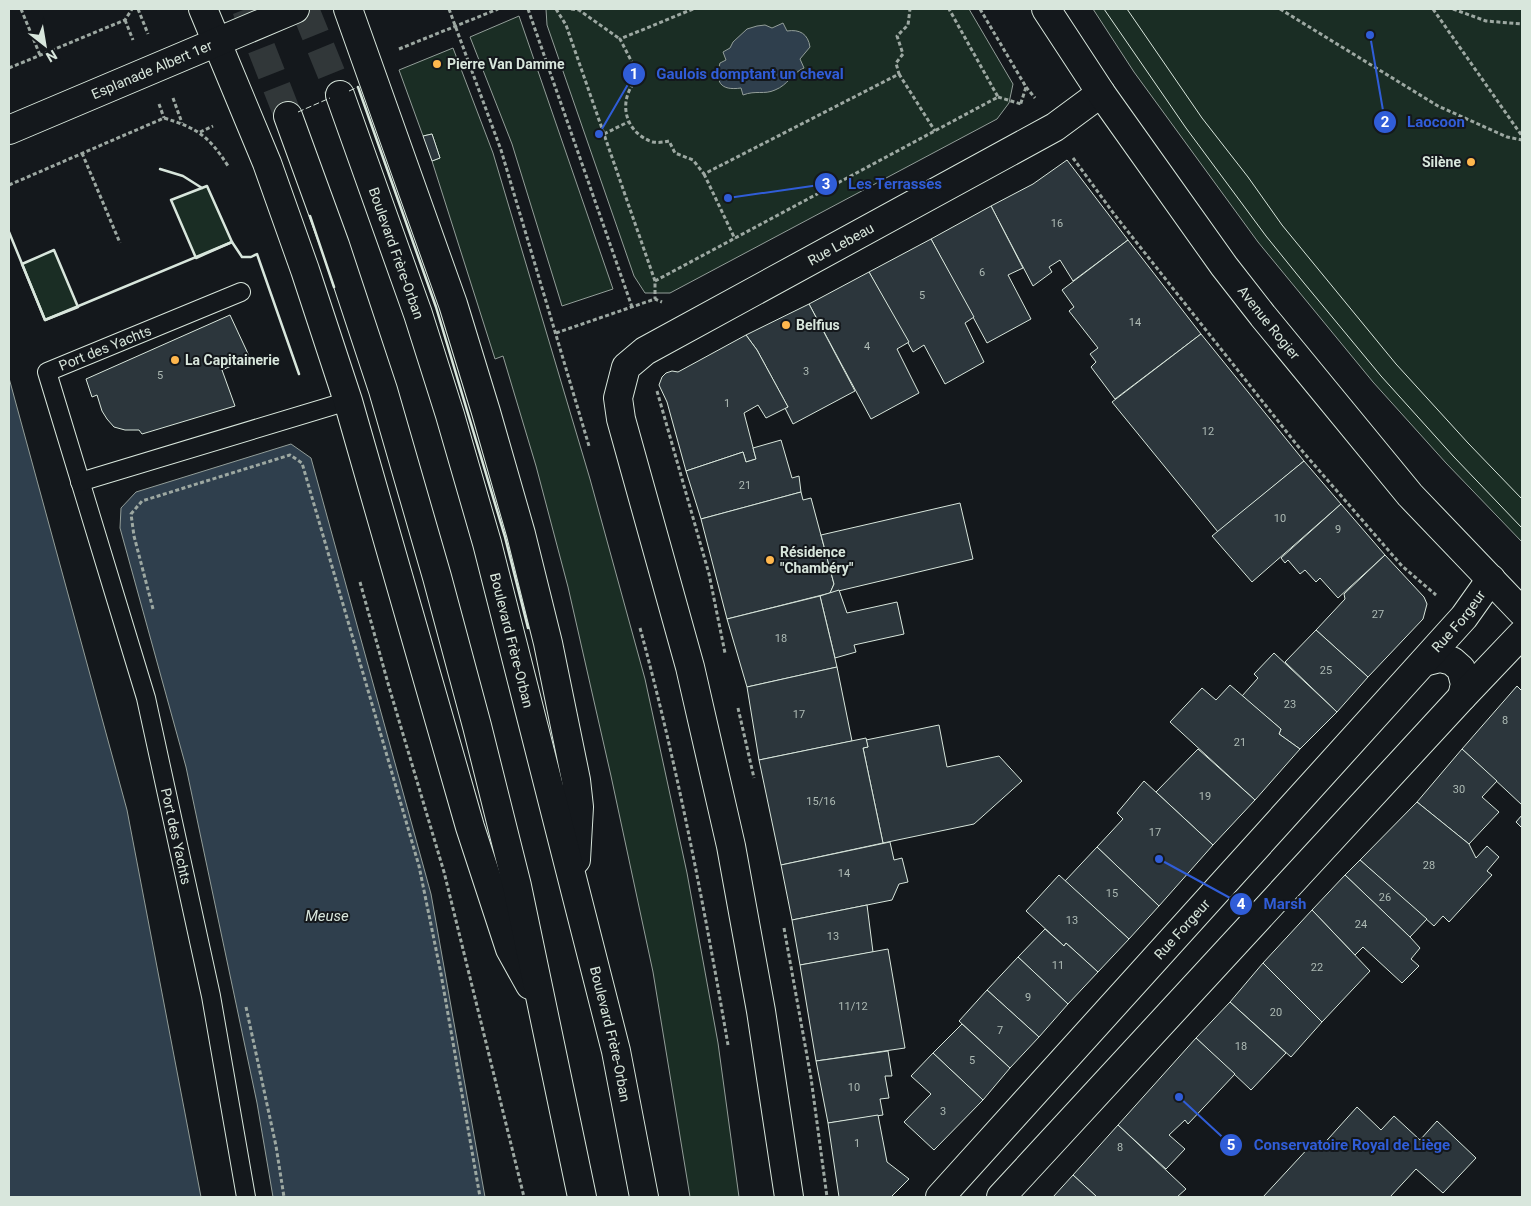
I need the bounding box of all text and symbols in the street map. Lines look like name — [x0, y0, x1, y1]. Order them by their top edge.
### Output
north arrow — [20, 20, 70, 70]
street label: Esplanade Albert 1er — [89, 37, 215, 102]
text: N — [43, 47, 60, 66]
place label: Pierre Van Damme — [447, 56, 565, 72]
marker: Pierre Van Damme — [431, 58, 443, 70]
callout: Gaulois domptant un cheval — [622, 59, 854, 89]
text: 1 — [630, 65, 638, 83]
text: Gaulois domptant un cheval — [656, 65, 844, 83]
callout: Laocoon — [1372, 107, 1475, 137]
text: 2 — [1381, 113, 1390, 131]
text: Laocoon — [1407, 113, 1465, 131]
place label: Silène — [1422, 154, 1461, 170]
marker: Silène — [1465, 156, 1477, 168]
callout: Les Terrasses — [813, 169, 953, 199]
text: 3 — [822, 175, 830, 193]
text: Les Terrasses — [848, 175, 942, 193]
street label: Boulevard Frère-Orban — [366, 185, 427, 321]
house number: 16 — [1051, 217, 1063, 230]
street label: Rue Lebeau — [805, 220, 877, 269]
house number: 6 — [979, 266, 985, 279]
street label: Avenue Rogier — [1235, 283, 1303, 363]
house number: 5 — [919, 289, 925, 302]
house number: 14 — [1129, 316, 1141, 329]
place label: Belfius — [796, 317, 840, 333]
marker: Belfius — [780, 319, 792, 331]
street label: Port des Yachts — [56, 322, 154, 374]
house number: 4 — [864, 340, 870, 353]
place label: La Capitainerie — [185, 352, 280, 368]
marker: La Capitainerie — [169, 354, 181, 366]
house number: 3 — [803, 365, 809, 378]
house number: 5 — [157, 369, 163, 382]
house number: 1 — [724, 397, 730, 410]
house number: 12 — [1202, 425, 1214, 438]
house number: 21 — [739, 479, 751, 492]
house number: 10 — [1274, 512, 1286, 525]
house number: 9 — [1335, 523, 1341, 536]
place label: Résidence "Chambéry" — [780, 544, 854, 576]
marker: Résidence "Chambéry" — [764, 554, 776, 566]
street label: Boulevard Frère-Orban — [487, 571, 537, 709]
street label: Rue Forgeur — [1428, 587, 1489, 655]
house number: 27 — [1372, 608, 1384, 621]
house number: 18 — [775, 632, 787, 645]
house number: 25 — [1320, 664, 1332, 677]
house number: 23 — [1284, 698, 1296, 711]
house number: 17 — [793, 708, 805, 721]
house number: 8 — [1502, 714, 1508, 727]
house number: 21 — [1234, 736, 1246, 749]
house number: 30 — [1453, 783, 1465, 796]
street label: Port des Yachts — [158, 786, 194, 886]
house number: 19 — [1199, 790, 1211, 803]
house number: 15/16 — [806, 795, 836, 808]
house number: 17 — [1149, 826, 1161, 839]
house number: 28 — [1423, 859, 1435, 872]
house number: 14 — [838, 867, 850, 880]
house number: 15 — [1106, 887, 1118, 900]
callout: Marsh — [1228, 889, 1316, 919]
house number: 26 — [1379, 891, 1391, 904]
text: 4 — [1237, 895, 1246, 913]
text: Marsh — [1264, 895, 1306, 913]
street label: Rue Forgeur — [1151, 896, 1213, 962]
water label: Meuse — [305, 907, 349, 925]
house number: 13 — [1066, 914, 1078, 927]
house number: 24 — [1355, 918, 1367, 931]
house number: 13 — [827, 930, 839, 943]
house number: 11 — [1052, 959, 1064, 972]
house number: 22 — [1311, 961, 1323, 974]
street label: Boulevard Frère-Orban — [587, 965, 634, 1103]
house number: 9 — [1025, 991, 1031, 1004]
house number: 11/12 — [838, 1000, 868, 1013]
house number: 20 — [1270, 1006, 1282, 1019]
house number: 7 — [997, 1024, 1003, 1037]
house number: 18 — [1235, 1040, 1247, 1053]
house number: 5 — [969, 1054, 975, 1067]
house number: 10 — [848, 1081, 860, 1094]
house number: 3 — [940, 1105, 946, 1118]
callout: Conservatoire Royal de Liège — [1219, 1130, 1460, 1160]
text: 5 — [1227, 1136, 1235, 1154]
text: Conservatoire Royal de Liège — [1254, 1136, 1450, 1154]
house number: 1 — [854, 1137, 860, 1150]
house number: 8 — [1117, 1141, 1123, 1154]

